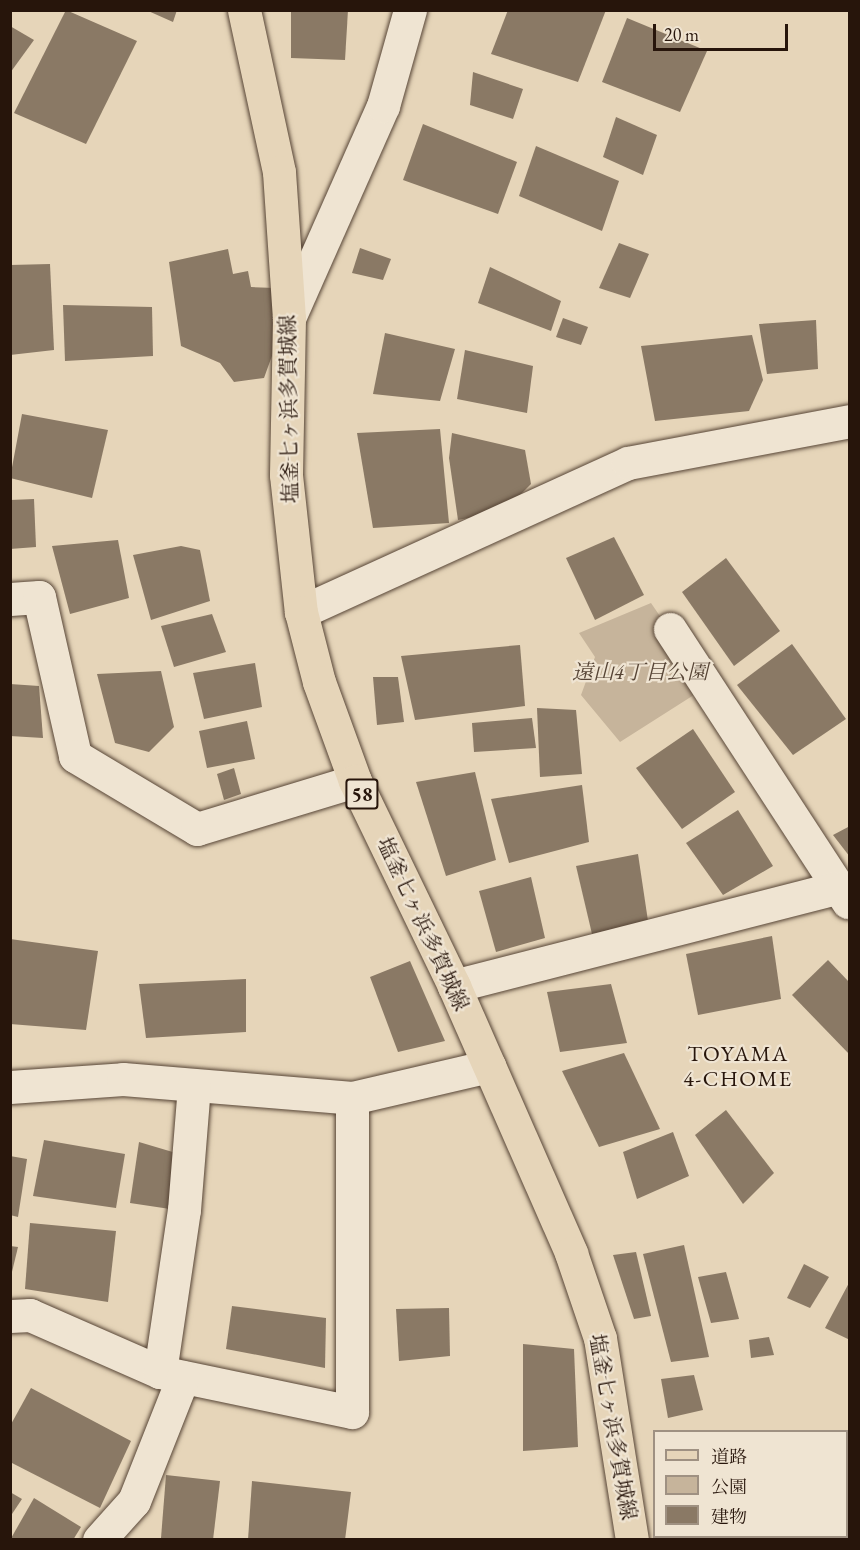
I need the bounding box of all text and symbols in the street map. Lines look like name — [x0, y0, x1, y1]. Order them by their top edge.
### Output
scale bar — [656, 12, 791, 50]
text: 20 m — [664, 23, 699, 46]
street label: 塩釜七ヶ浜多賀城線 — [275, 314, 303, 504]
park label: 遠山4丁目公園 — [572, 659, 708, 685]
road number: 58 — [344, 777, 380, 811]
street label: 塩釜七ヶ浜多賀城線 — [372, 833, 474, 1015]
district label: TOYAMA 4-CHOME — [683, 1040, 793, 1092]
street label: 塩釜七ヶ浜多賀城線 — [584, 1332, 642, 1522]
legend — [653, 1430, 848, 1538]
text: 道路 — [711, 1445, 747, 1468]
text: 公園 — [711, 1475, 747, 1498]
text: 建物 — [711, 1505, 747, 1528]

